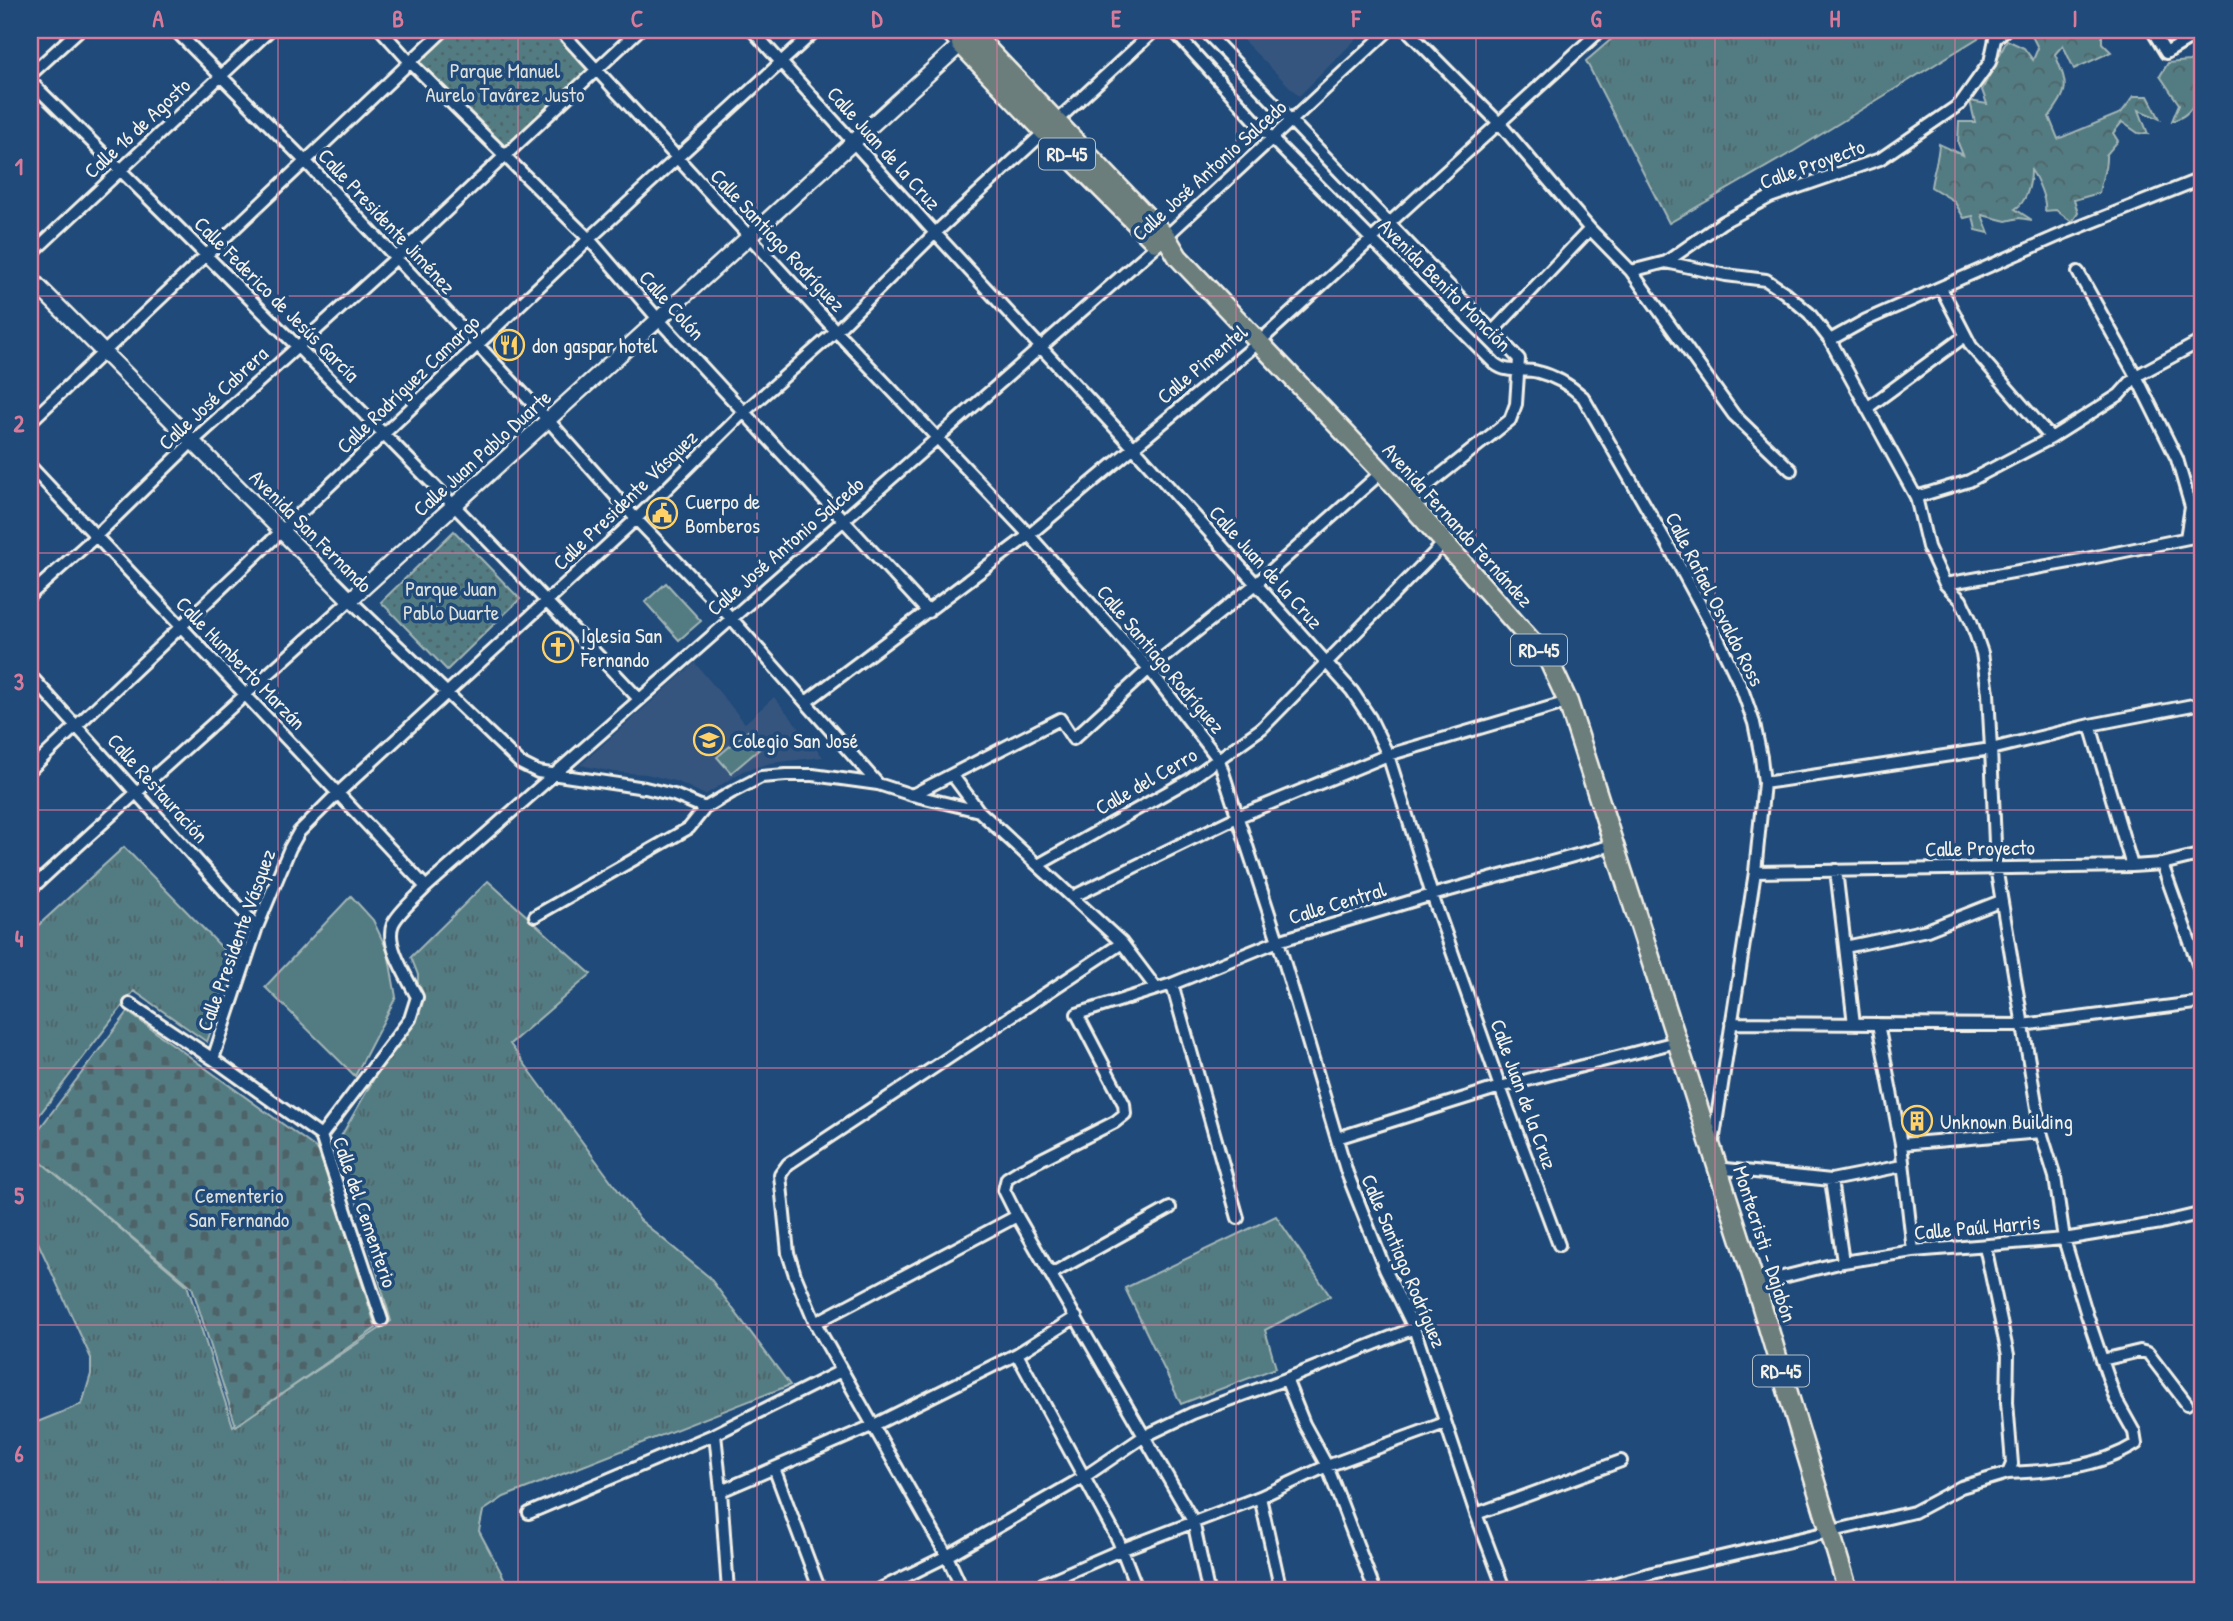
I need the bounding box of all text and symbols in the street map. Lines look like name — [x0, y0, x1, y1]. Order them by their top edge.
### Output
text: A — [152, 3, 164, 34]
text: B — [392, 3, 404, 34]
text: C — [631, 3, 643, 34]
text: D — [872, 3, 884, 34]
text: E — [1111, 3, 1122, 34]
text: F — [1351, 3, 1362, 34]
text: G — [1590, 3, 1602, 34]
text: H — [1830, 3, 1841, 34]
text: I — [2072, 3, 2078, 34]
park label: Parque Manuel Aurelo Tavárez Justo — [426, 56, 584, 109]
street label: Calle 16 de Agosto — [77, 71, 197, 185]
street label: Calle Juan de la Cruz — [820, 80, 948, 216]
street label: Calle José Antonio Salcedo — [1125, 93, 1293, 247]
street label: Calle Proyecto — [1755, 132, 1869, 196]
road number: RD-45 — [1039, 138, 1095, 170]
street label: Calle Presidente Jiménez — [312, 142, 462, 300]
text: 1 — [15, 151, 23, 182]
street label: Calle Santiago Rodríguez — [704, 162, 852, 318]
street label: Calle Federico de Jesús García — [188, 210, 366, 388]
street label: Avenida Benito Monción — [1372, 212, 1518, 358]
street label: Calle Colón — [633, 264, 711, 346]
street label: Calle Rodríguez Camargo — [330, 308, 486, 460]
street label: Calle Pimentel — [1151, 317, 1254, 410]
restaurant icon: don gaspar hotel — [492, 328, 526, 362]
place label: don gaspar hotel — [532, 331, 658, 360]
street label: Calle José Cabrera — [152, 339, 274, 457]
street label: Calle Juan Pablo Duarte — [407, 383, 557, 523]
text: 2 — [14, 408, 25, 439]
street label: Calle Presidente Vásquez — [546, 423, 704, 577]
street label: Avenida Fernando Fernández — [1376, 436, 1540, 614]
street label: Avenida San Fernando — [243, 463, 379, 599]
street label: Calle José Antonio Salcedo — [700, 470, 870, 622]
place label: Cuerpo de Bomberos — [685, 487, 760, 540]
public building icon: Cuerpo de Bomberos — [645, 496, 679, 530]
street label: Calle Juan de la Cruz — [1202, 499, 1330, 635]
street label: Calle Rafael Osvaldo Ross — [1659, 507, 1771, 691]
park label: Parque Juan Pablo Duarte — [403, 574, 499, 627]
street label: Calle Santiago Rodríguez — [1090, 578, 1232, 740]
street label: Calle Humberto Marzán — [170, 590, 312, 736]
place label: Iglesia San Fernando — [580, 621, 662, 674]
church icon: Iglesia San Fernando — [541, 630, 575, 664]
road number: RD-45 — [1511, 635, 1567, 666]
text: 3 — [14, 666, 24, 697]
school or university icon: Colegio San José — [692, 723, 726, 757]
place label: Colegio San José — [732, 726, 858, 755]
street label: Calle Restauración — [101, 727, 215, 849]
street label: Calle del Cerro — [1090, 740, 1202, 822]
street label: Calle Proyecto — [1925, 833, 2035, 863]
street label: Calle Presidente Vásquez — [190, 845, 282, 1035]
street label: Calle Central — [1285, 874, 1390, 932]
text: 4 — [15, 923, 24, 954]
street label: Calle Juan de la Cruz — [1483, 1015, 1565, 1173]
building icon: Unknown Building — [1900, 1104, 1934, 1138]
place label: Unknown Building — [1940, 1107, 2073, 1136]
street label: Calle del Cementerio — [326, 1133, 404, 1291]
street label: Montecristi - Dajabón — [1726, 1162, 1804, 1326]
street label: Calle Santiago Rodríguez — [1354, 1170, 1454, 1352]
text: 5 — [14, 1180, 24, 1211]
park label: Cementerio San Fernando — [189, 1181, 289, 1234]
street label: Calle Paúl Harris — [1913, 1207, 2041, 1247]
road number: RD-45 — [1753, 1356, 1809, 1386]
text: 6 — [14, 1438, 24, 1469]

